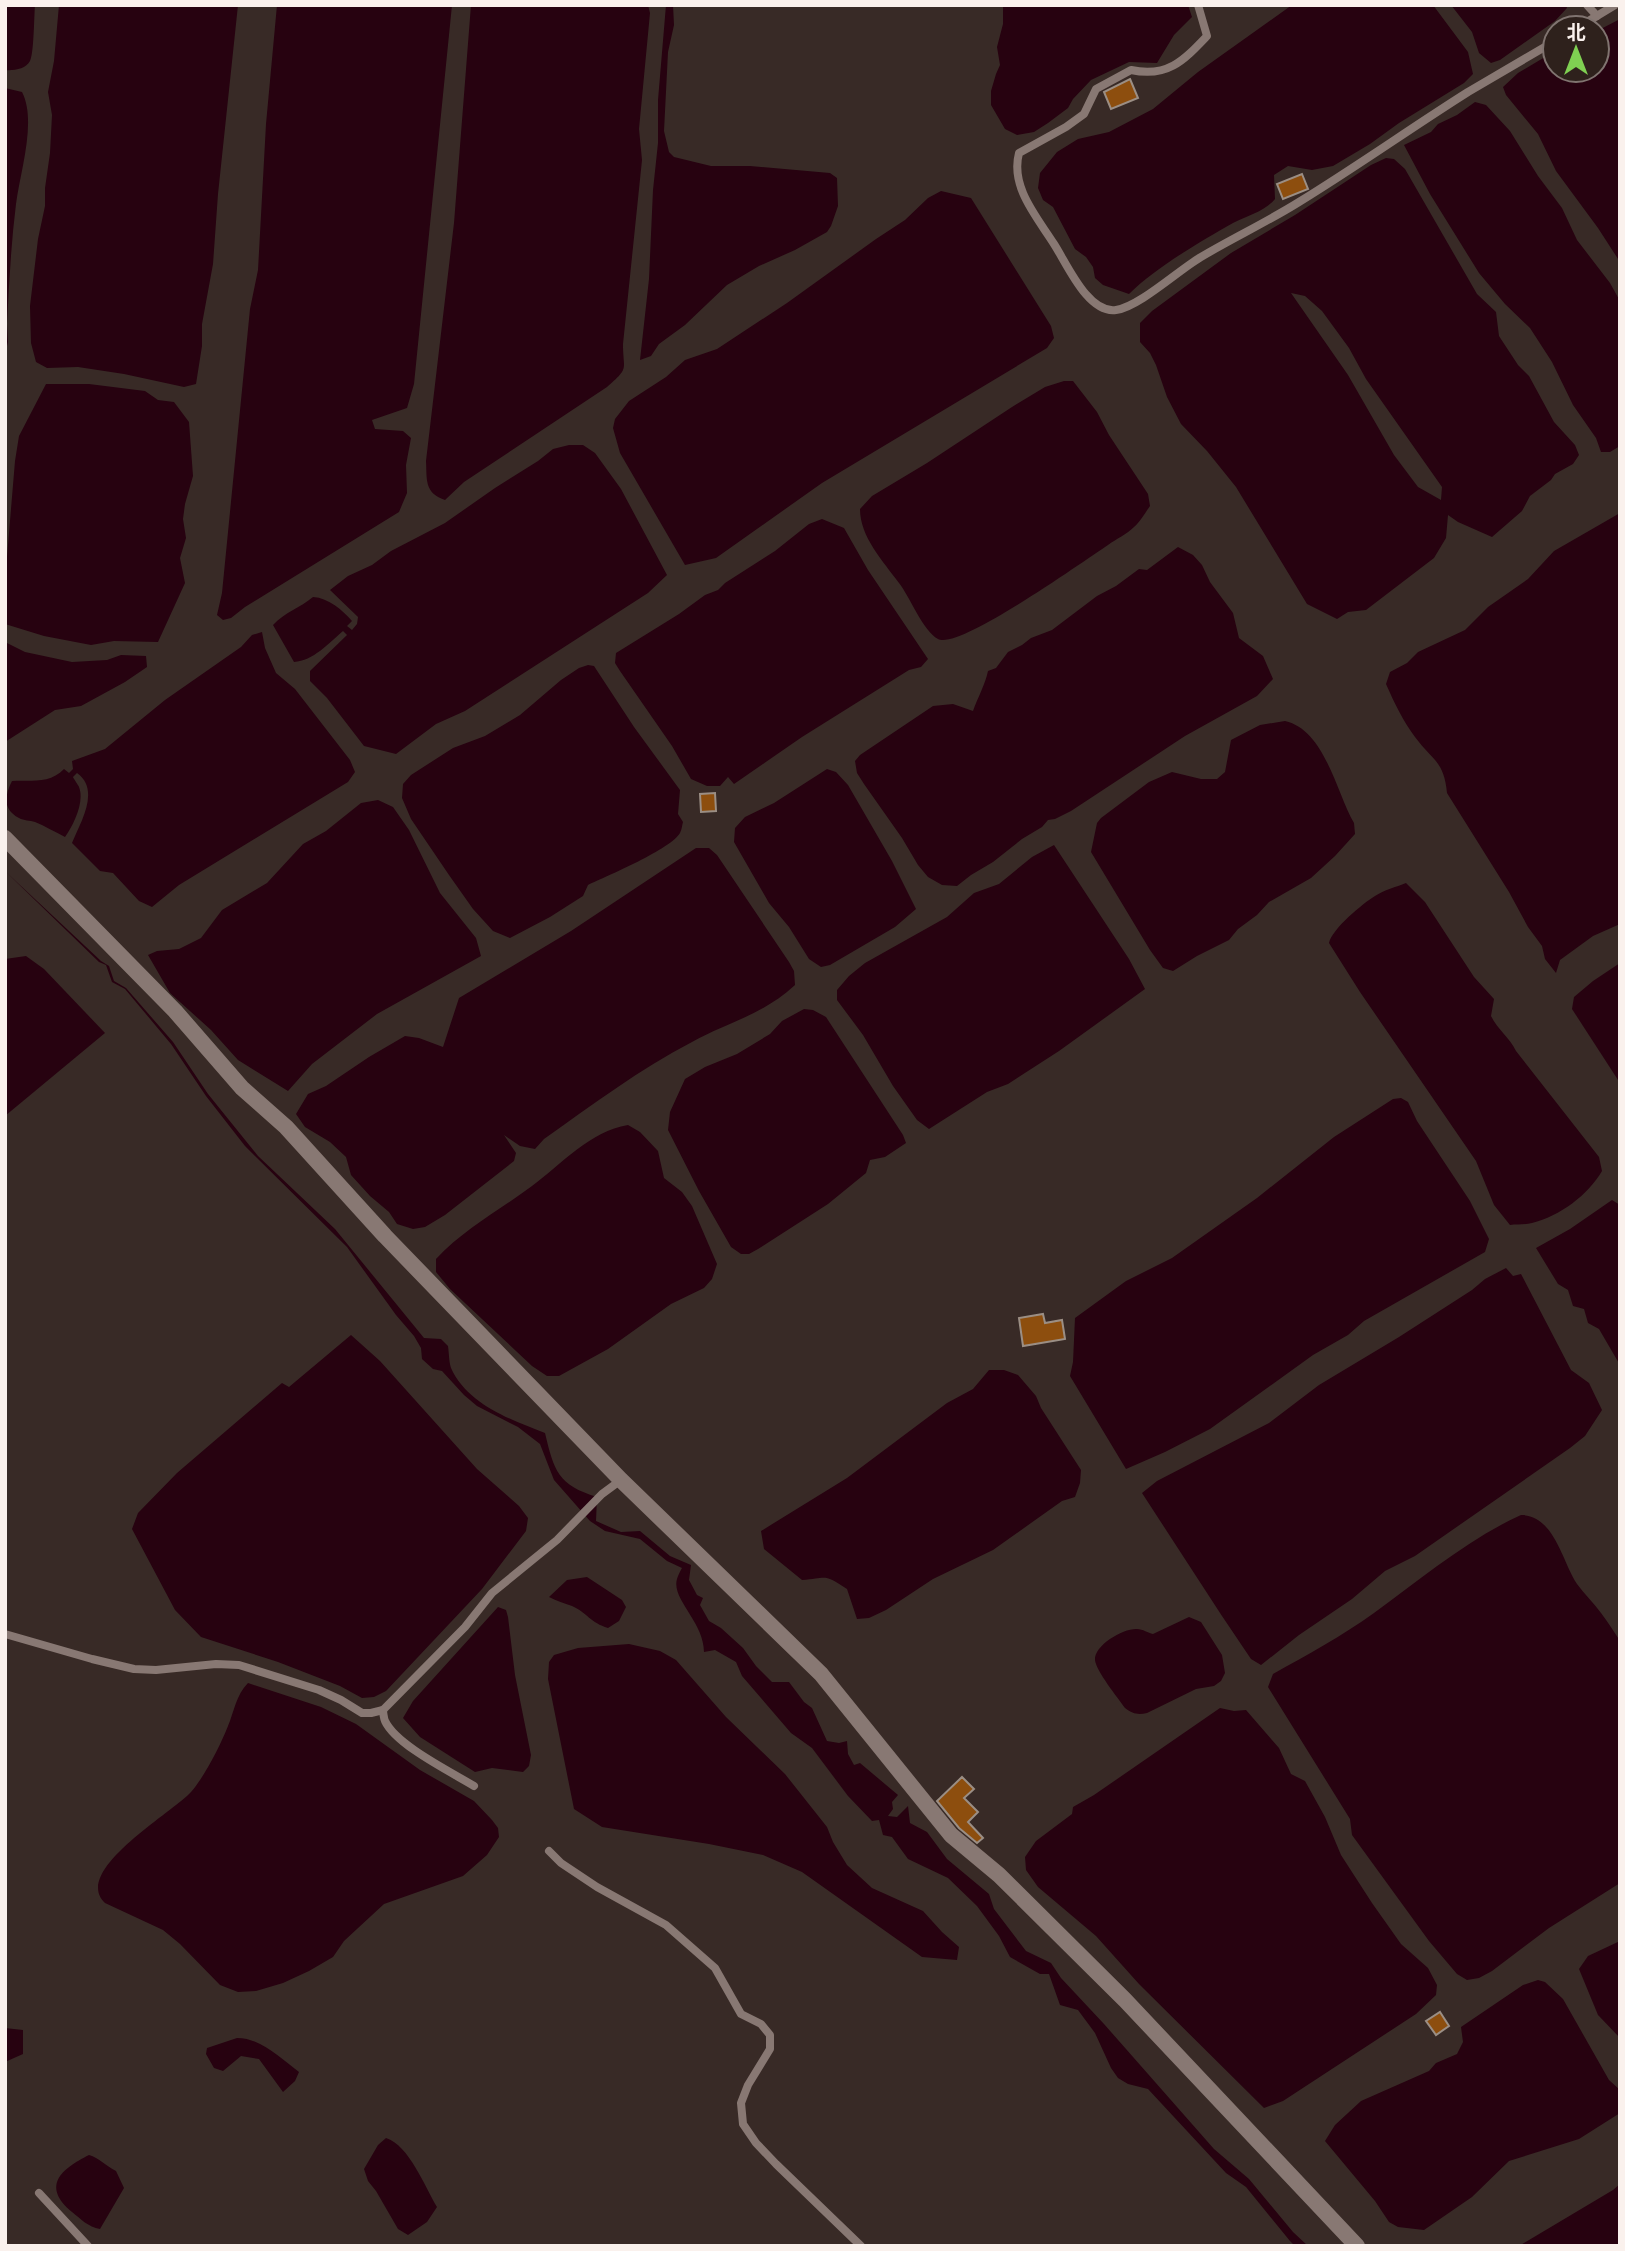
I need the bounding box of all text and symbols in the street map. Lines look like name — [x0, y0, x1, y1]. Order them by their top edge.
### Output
north arrow — [1541, 14, 1611, 84]
text: 北 — [1566, 21, 1586, 44]

